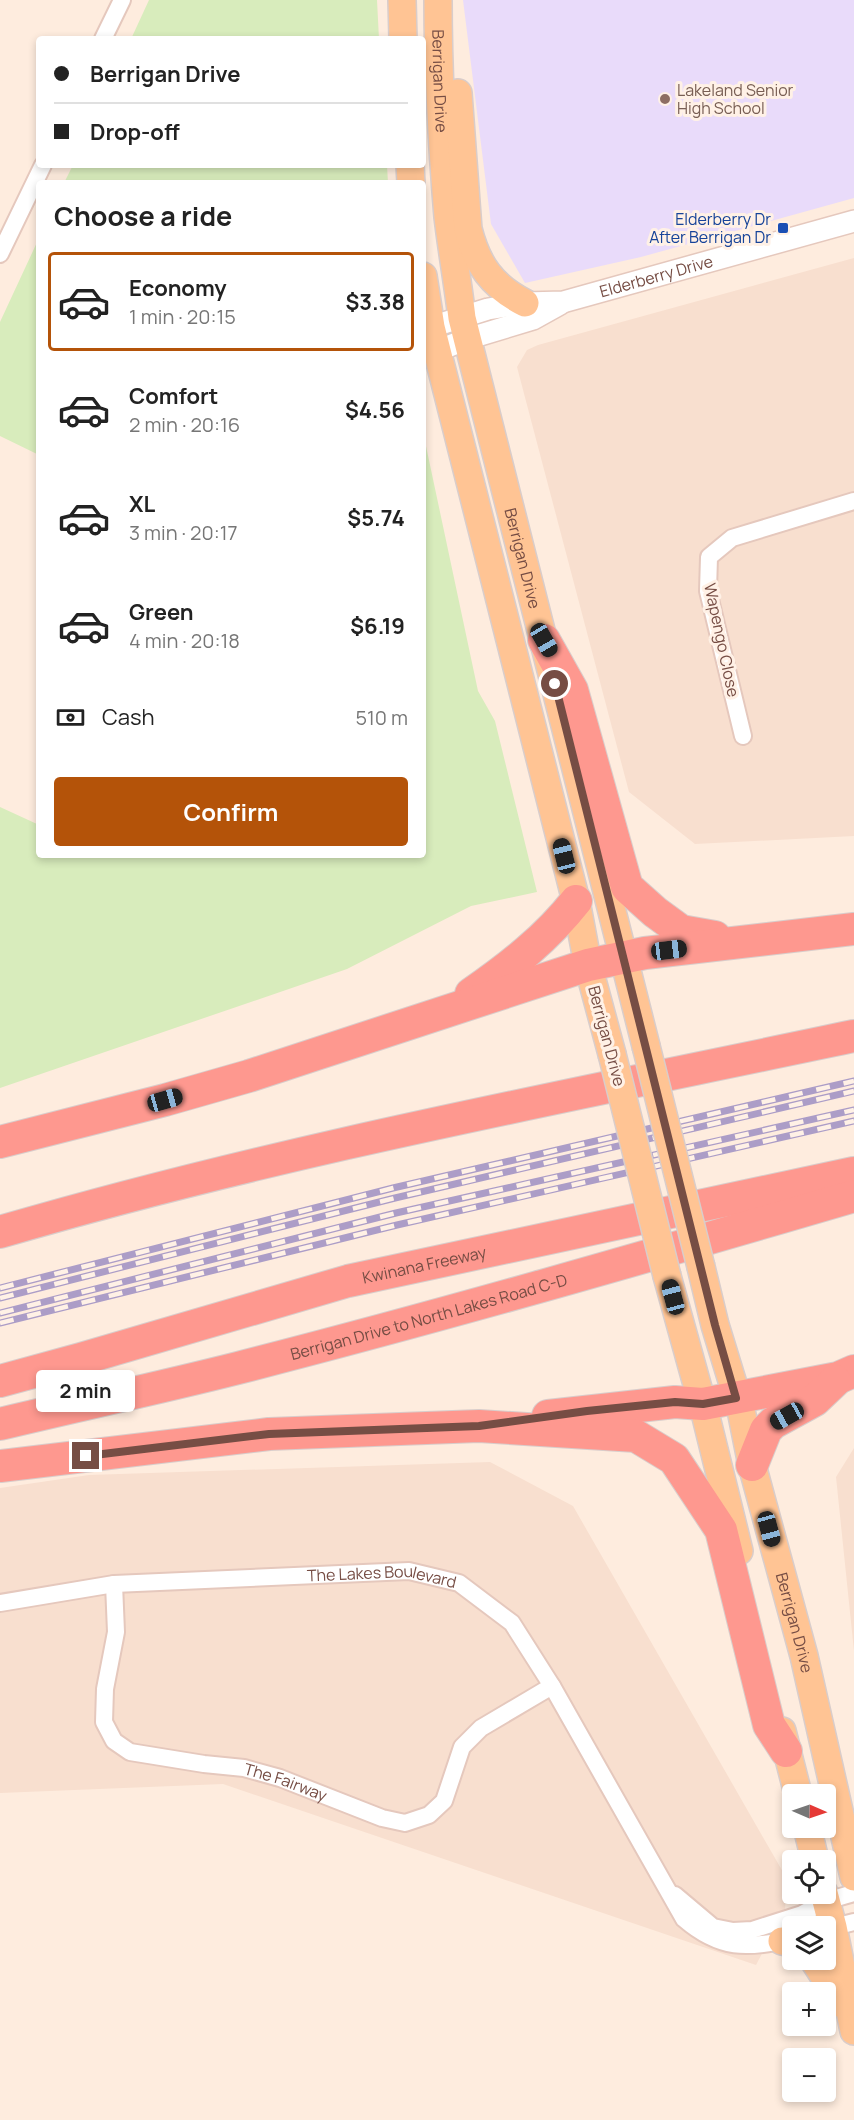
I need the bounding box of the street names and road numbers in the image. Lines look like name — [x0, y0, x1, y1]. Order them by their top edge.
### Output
street label: Berrigan Drive — [427, 29, 453, 133]
street label: Elderberry Drive — [597, 250, 715, 302]
street label: Berrigan Drive — [499, 506, 546, 611]
street label: Wapengo Close — [699, 581, 745, 699]
street label: Berrigan Drive — [583, 983, 631, 1089]
street label: Kwinana Freeway — [360, 1241, 489, 1289]
street label: Berrigan Drive to North Lakes Road C-D — [288, 1268, 570, 1365]
street label: The Lakes Boulevard — [306, 1560, 459, 1593]
street label: Berrigan Drive — [771, 1570, 818, 1675]
street label: The Fairway — [242, 1758, 331, 1807]

